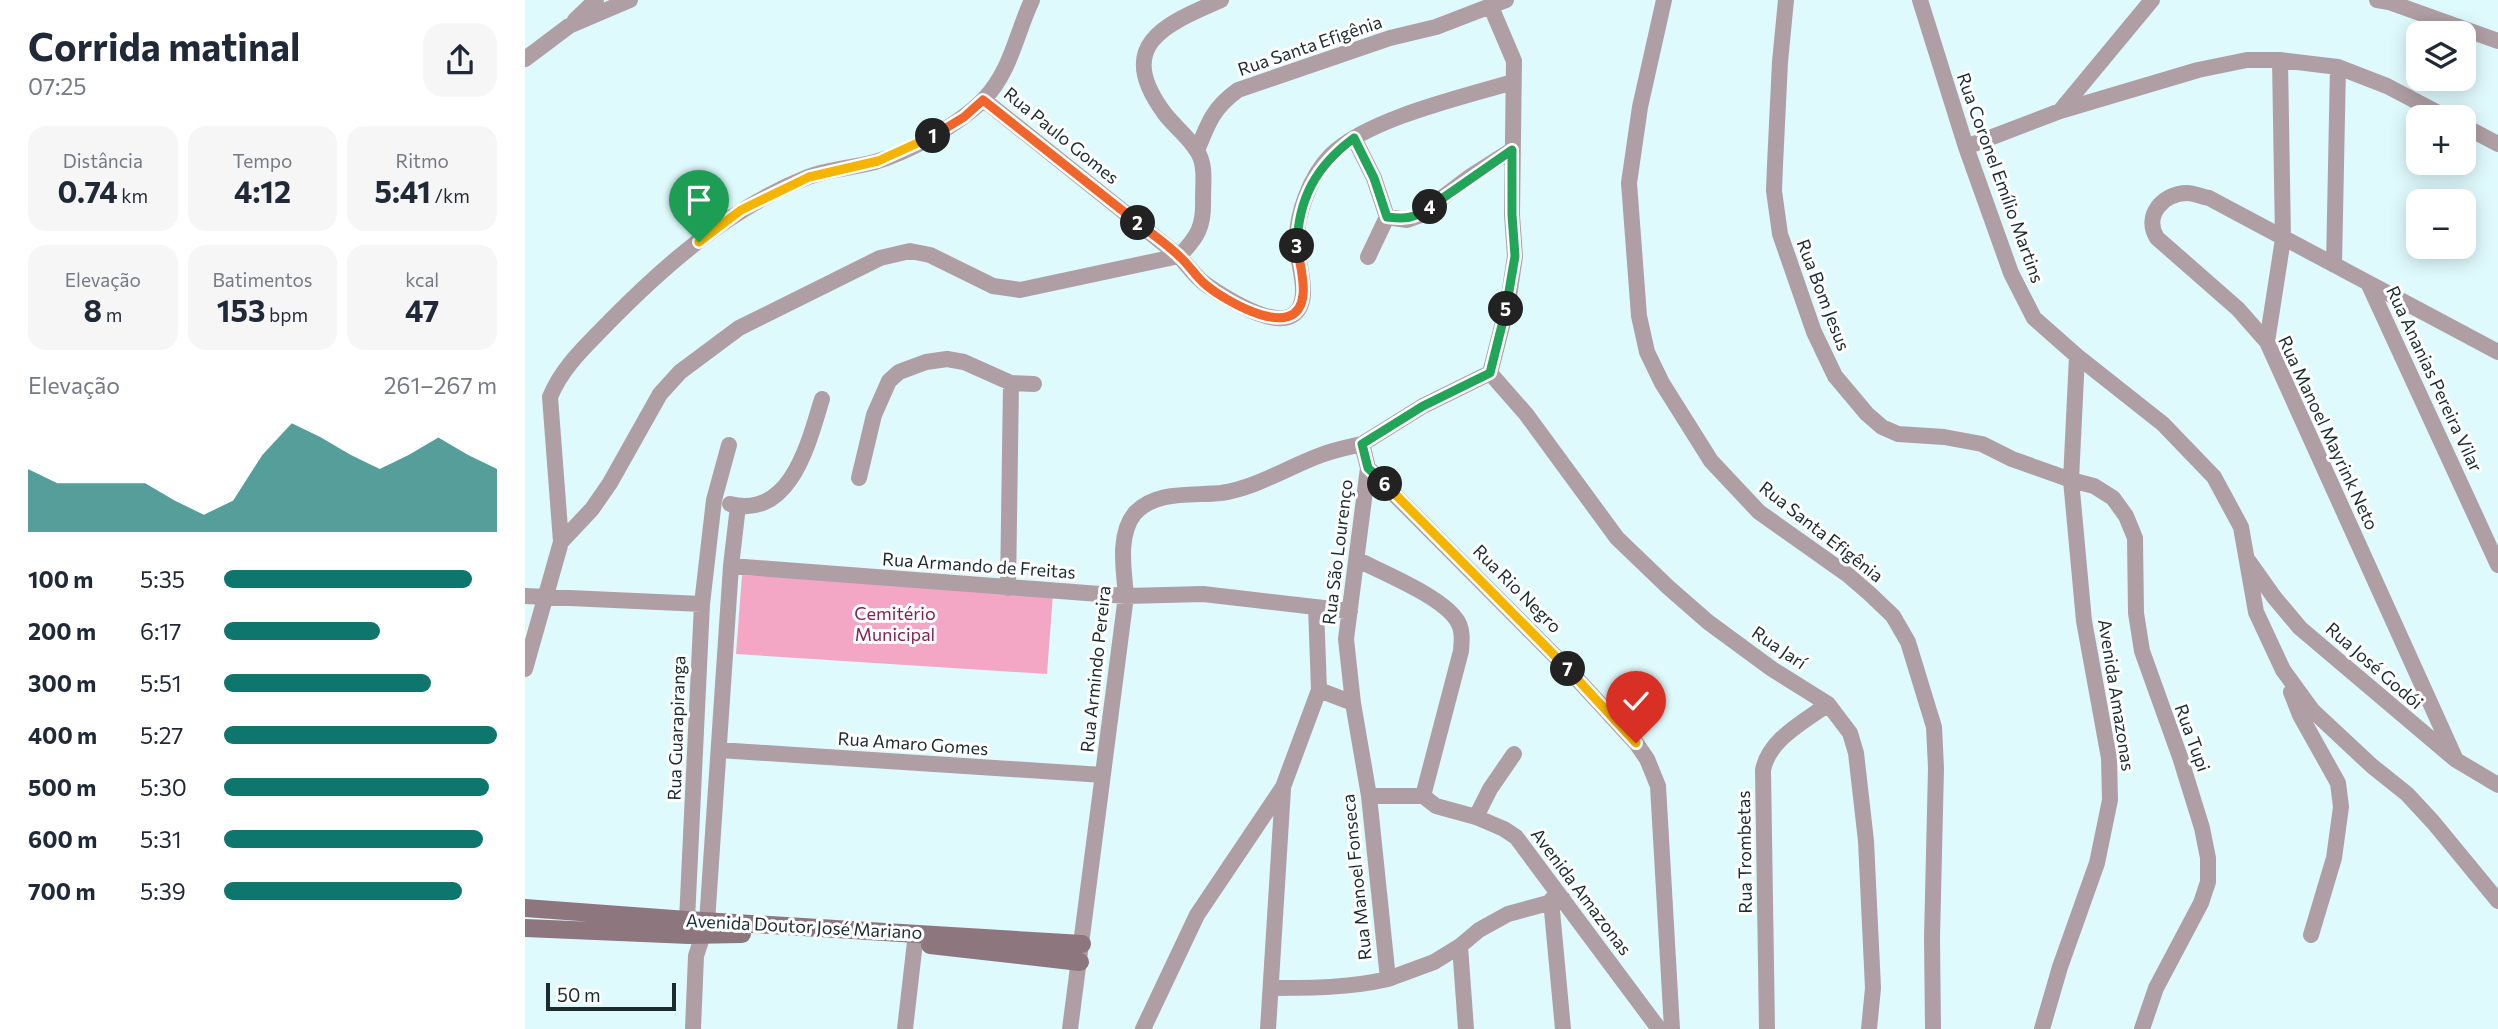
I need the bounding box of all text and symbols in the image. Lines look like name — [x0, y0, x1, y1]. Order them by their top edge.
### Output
street label: Rua Santa Efigênia — [1235, 10, 1385, 80]
map controls — [2406, 21, 2476, 259]
button: layers — [2406, 21, 2476, 91]
text: Corrida matinal — [28, 22, 300, 69]
button: share — [423, 23, 497, 97]
street label: Rua Coronel Emílio Martins — [1953, 70, 2049, 286]
text: 07:25 — [28, 72, 86, 100]
street label: Rua Paulo Gomes — [1000, 82, 1124, 188]
button: + — [2406, 105, 2476, 175]
pin: 1 — [915, 118, 951, 154]
text: 1 — [928, 124, 937, 147]
text: Distância — [63, 149, 143, 172]
text: Tempo — [233, 149, 292, 172]
text: Ritmo — [395, 149, 449, 172]
pin — [669, 170, 729, 242]
text: 0.74 — [57, 172, 118, 209]
text: 4:12 — [234, 172, 291, 209]
text: 5:41 — [374, 172, 431, 209]
icon: arrive — [680, 181, 718, 219]
text: km — [118, 184, 148, 207]
text: /km — [431, 184, 470, 207]
button: − — [2406, 189, 2476, 259]
pin: 4 — [1413, 190, 1447, 224]
text: 4 — [1424, 195, 1435, 218]
pin: 2 — [1121, 206, 1155, 241]
text: 2 — [1132, 211, 1143, 234]
pin: 3 — [1279, 229, 1315, 264]
text: 3 — [1291, 234, 1302, 257]
street label: Rua Bom Jesus — [1793, 236, 1855, 353]
text: Elevação — [65, 268, 141, 291]
text: Batimentos — [213, 268, 312, 291]
text: kcal — [405, 268, 439, 291]
street label: Rua Ananias Pereira Vilar — [2382, 282, 2488, 475]
text: 8 — [83, 291, 102, 328]
text: 153 — [217, 291, 265, 328]
text: 47 — [405, 291, 439, 328]
pin: 5 — [1489, 292, 1523, 326]
text: 5 — [1500, 297, 1511, 320]
text: m — [102, 303, 122, 326]
text: bpm — [265, 303, 308, 326]
street label: Rua Manoel Mayrink Neto — [2274, 332, 2384, 533]
text: Elevação — [28, 371, 120, 399]
text: 261–267 m — [384, 371, 497, 399]
pin: 6 — [1367, 466, 1403, 502]
text: 6 — [1379, 472, 1390, 495]
street label: Rua Santa Efigênia — [1755, 476, 1888, 586]
street label: Rua São Lourenço — [1317, 478, 1357, 626]
street label: Rua Rio Negro — [1469, 539, 1567, 637]
street label: Rua Armando de Freitas — [882, 547, 1077, 583]
text: 100 m — [28, 565, 93, 593]
text: 5:35 — [140, 565, 185, 593]
street label: Rua Armindo Pereira — [1075, 584, 1115, 753]
park label: Cemitério Municipal — [854, 602, 936, 645]
text: 200 m — [28, 617, 96, 645]
text: 6:17 — [140, 617, 181, 645]
street label: Avenida Amazonas — [2094, 617, 2140, 772]
street label: Rua José Godói — [2322, 617, 2428, 713]
street label: Rua Jarí — [1748, 621, 1812, 674]
pin: 7 — [1551, 652, 1585, 686]
street label: Rua Guarapiranga — [662, 655, 690, 801]
text: 7 — [1562, 657, 1573, 680]
text: 300 m — [28, 669, 96, 697]
text: 5:51 — [140, 669, 182, 697]
pin — [1606, 671, 1666, 743]
icon: check — [1617, 682, 1655, 720]
street label: Rua Tupi — [2171, 701, 2215, 774]
text: 400 m — [28, 721, 97, 749]
text: 5:27 — [140, 721, 183, 749]
street label: Rua Amaro Gomes — [837, 727, 989, 759]
text: 500 m — [28, 773, 96, 801]
text: 5:30 — [140, 773, 187, 801]
street label: Rua Trombetas — [1732, 790, 1756, 914]
street label: Rua Manoel Fonseca — [1336, 793, 1376, 961]
street label: Avenida Amazonas — [1527, 823, 1637, 959]
text: 600 m — [28, 825, 97, 853]
text: 5:31 — [140, 825, 182, 853]
text: 700 m — [28, 877, 96, 905]
text: 5:39 — [140, 877, 186, 905]
street label: Avenida Doutor José Mariano — [685, 909, 923, 943]
scale bar — [546, 980, 675, 1012]
text: 50 m — [557, 983, 601, 1006]

